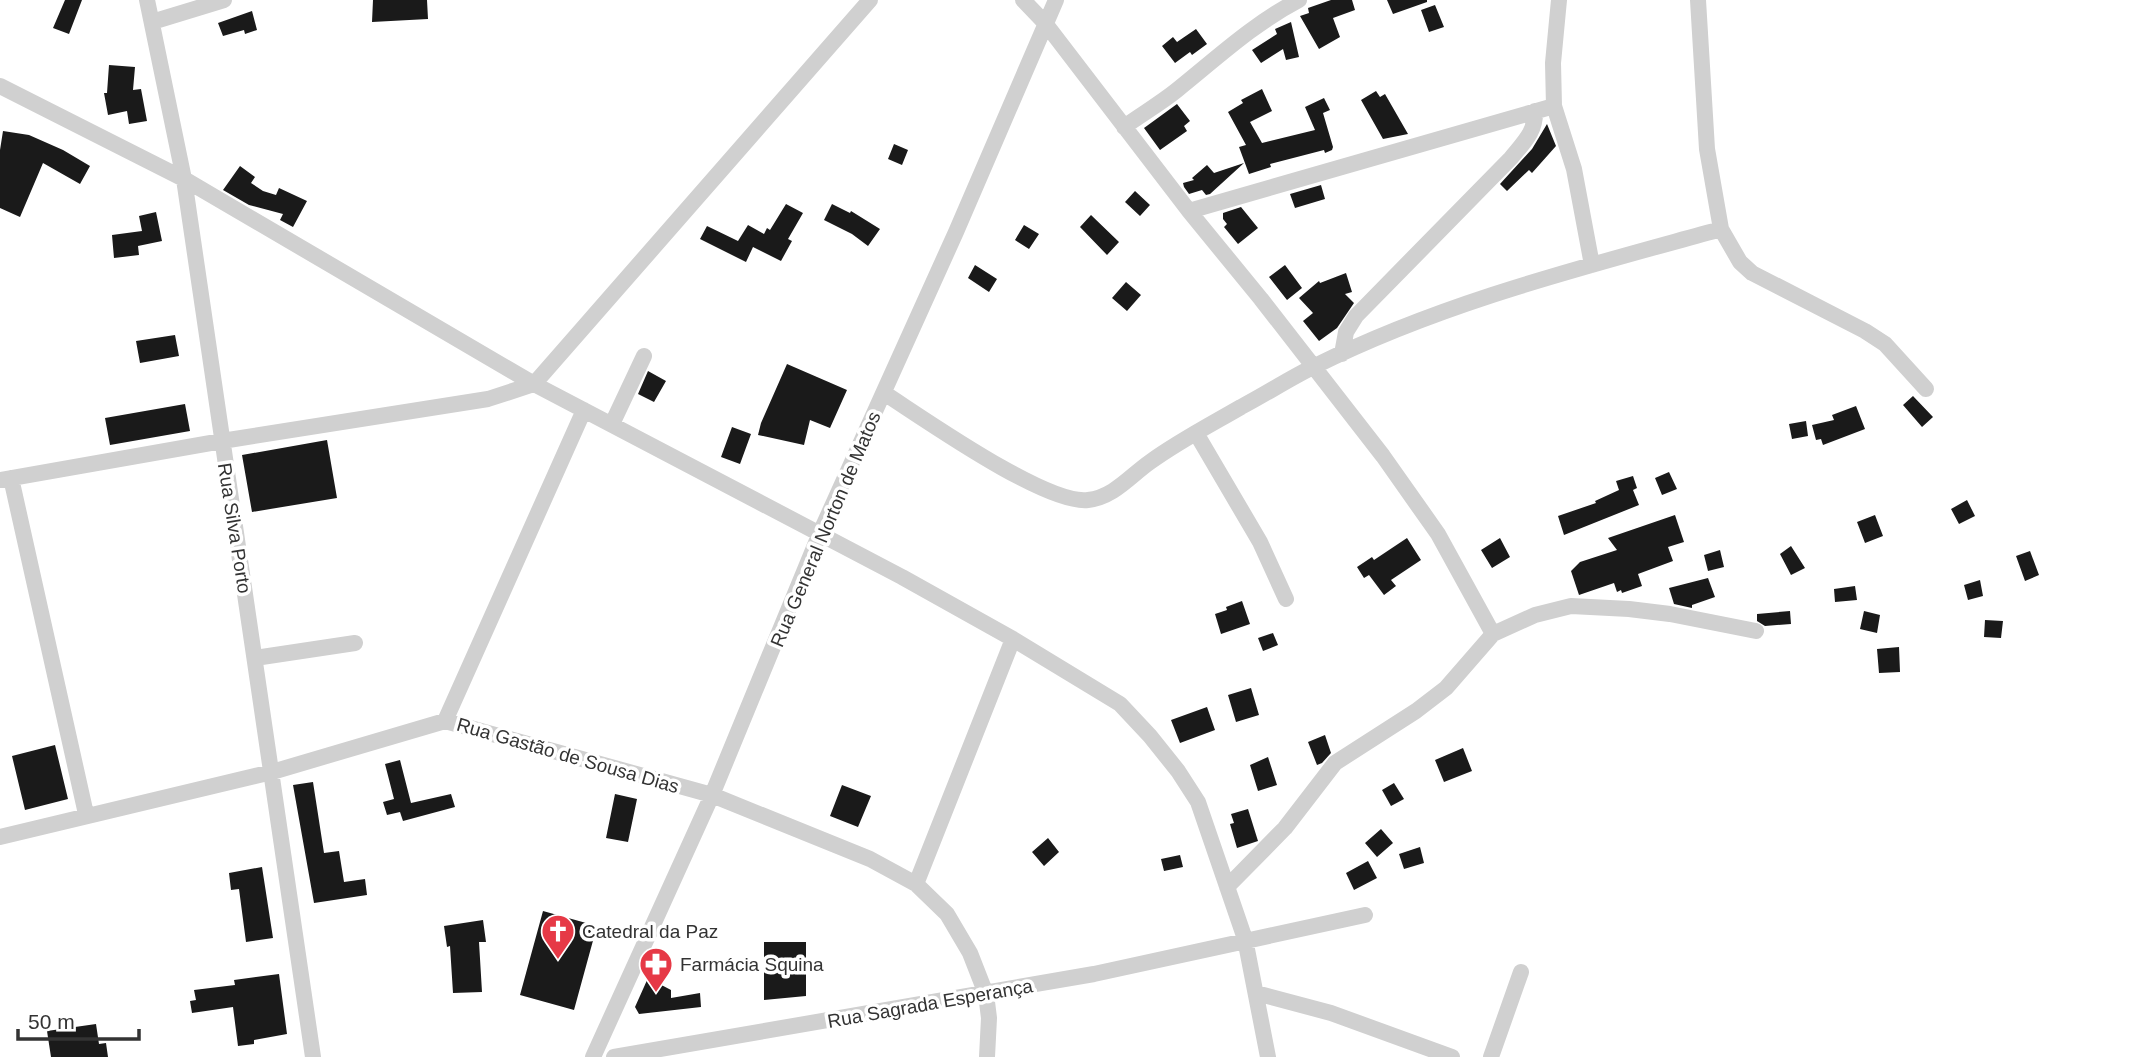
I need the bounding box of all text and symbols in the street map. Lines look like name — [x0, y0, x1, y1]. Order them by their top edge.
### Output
street label: Rua General Norton de Matos — [766, 408, 885, 650]
street label: Rua Silva Porto — [214, 461, 255, 595]
street label: Rua Gastão de Sousa Dias — [454, 714, 681, 797]
church icon: Catedral da Paz — [539, 912, 577, 961]
place label: Catedral da Paz — [582, 921, 718, 942]
pharmacy icon: Farmácia Squina — [637, 945, 675, 994]
place label: Farmácia Squina — [680, 954, 824, 975]
street label: Rua Sagrada Esperança — [826, 975, 1035, 1032]
scale bar — [18, 998, 138, 1042]
text: 50 m — [28, 1010, 75, 1033]

